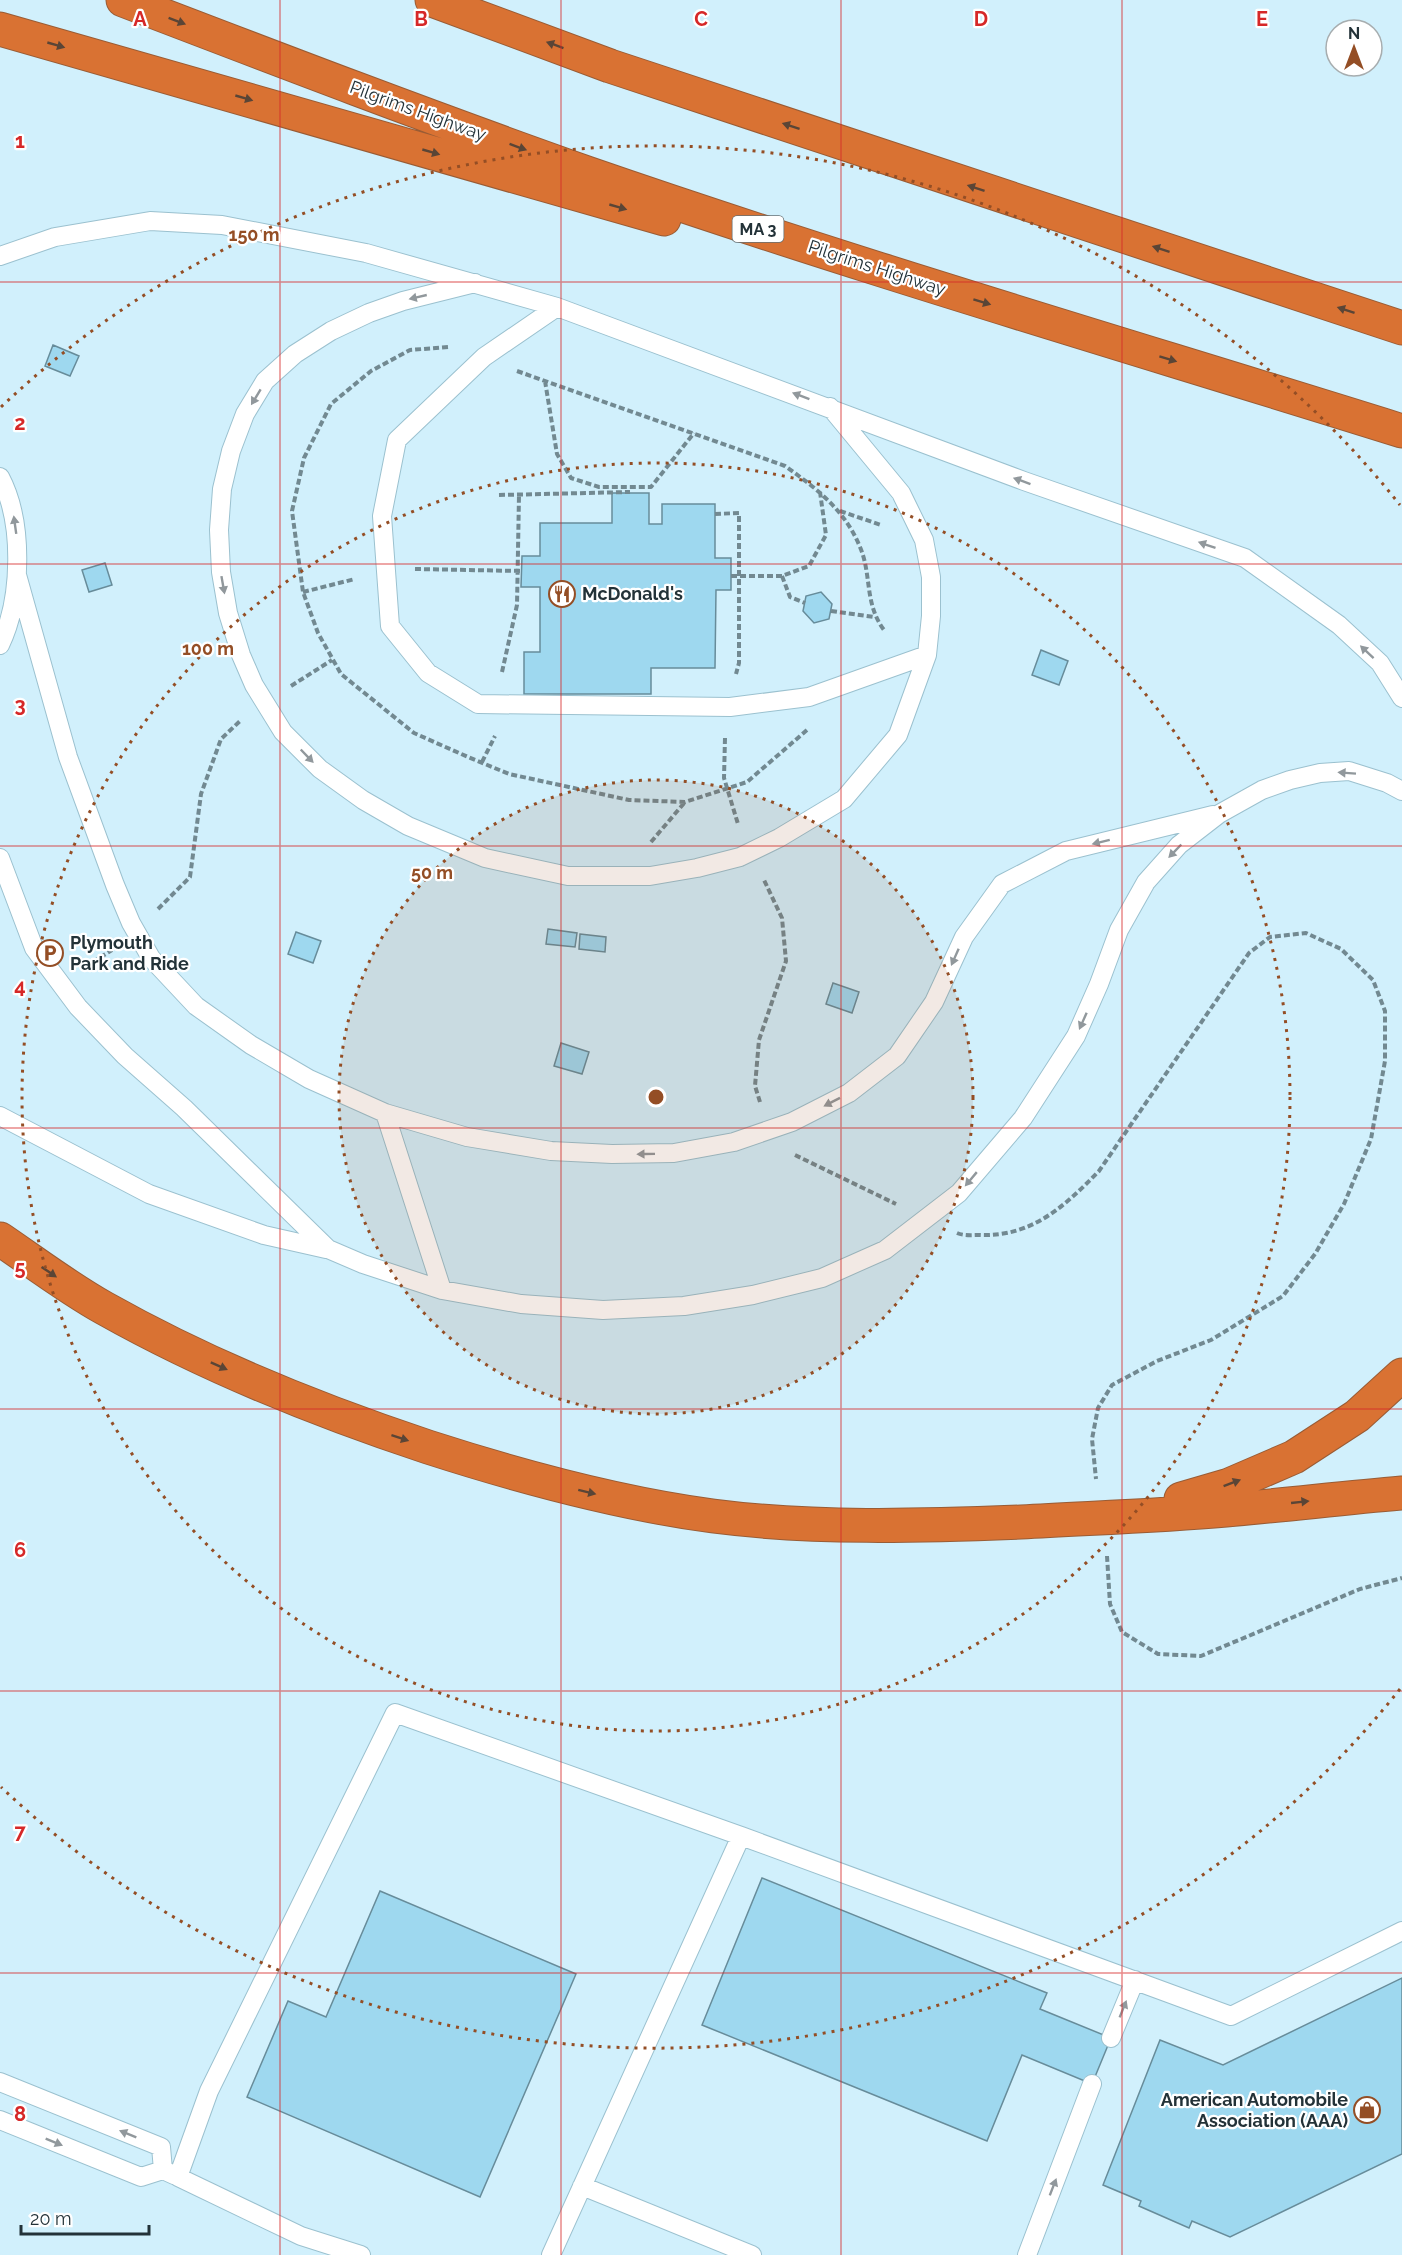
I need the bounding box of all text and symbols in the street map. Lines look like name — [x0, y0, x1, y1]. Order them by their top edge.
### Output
text: A — [133, 7, 147, 31]
text: B — [414, 7, 428, 31]
text: C — [694, 7, 708, 31]
text: D — [974, 7, 988, 31]
text: E — [1256, 7, 1268, 31]
one-way arrow — [169, 16, 187, 26]
north arrow — [1324, 18, 1384, 78]
text: N — [1348, 24, 1360, 43]
one-way arrow — [546, 40, 564, 50]
one-way arrow — [47, 41, 65, 50]
street label: Pilgrims Highway — [347, 76, 489, 145]
one-way arrow — [235, 94, 253, 103]
one-way arrow — [782, 121, 800, 130]
text: 1 — [15, 129, 25, 153]
one-way arrow — [509, 143, 527, 153]
one-way arrow — [422, 148, 440, 157]
one-way arrow — [967, 182, 985, 192]
one-way arrow — [609, 203, 627, 212]
road number: MA 3 — [732, 216, 783, 242]
text: 150 m — [229, 224, 280, 245]
street label: Pilgrims Highway — [806, 235, 949, 300]
one-way arrow — [1152, 244, 1170, 253]
one-way arrow — [409, 293, 428, 303]
one-way arrow — [973, 298, 991, 307]
one-way arrow — [1337, 305, 1355, 314]
one-way arrow — [1159, 355, 1177, 364]
one-way arrow — [251, 389, 261, 406]
one-way arrow — [792, 391, 810, 401]
text: 2 — [14, 411, 26, 435]
one-way arrow — [1013, 475, 1031, 485]
one-way arrow — [10, 515, 19, 534]
one-way arrow — [1197, 539, 1215, 549]
one-way arrow — [219, 575, 228, 594]
restaurant icon: McDonald's — [547, 579, 577, 609]
place label: McDonald's — [582, 583, 683, 604]
text: 100 m — [182, 638, 234, 659]
one-way arrow — [1361, 645, 1375, 659]
text: 3 — [14, 693, 26, 717]
one-way arrow — [300, 749, 314, 764]
one-way arrow — [1337, 768, 1356, 778]
one-way arrow — [1091, 838, 1110, 848]
one-way arrow — [1168, 843, 1182, 857]
text: 50 m — [411, 862, 453, 883]
place label: Plymouth Park and Ride — [70, 932, 189, 974]
parking icon: Plymouth Park and Ride — [35, 938, 65, 968]
one-way arrow — [950, 948, 959, 965]
text: 4 — [14, 974, 26, 998]
one-way arrow — [1078, 1012, 1088, 1030]
centre of rings — [646, 1087, 666, 1107]
one-way arrow — [823, 1096, 841, 1106]
one-way arrow — [637, 1149, 656, 1158]
one-way arrow — [965, 1171, 978, 1186]
text: 5 — [14, 1256, 26, 1280]
one-way arrow — [40, 1266, 56, 1278]
one-way arrow — [210, 1362, 227, 1371]
one-way arrow — [391, 1433, 409, 1443]
one-way arrow — [1224, 1478, 1242, 1488]
one-way arrow — [578, 1488, 596, 1498]
one-way arrow — [1290, 1497, 1309, 1507]
text: 6 — [14, 1538, 26, 1562]
text: 7 — [14, 1820, 26, 1844]
one-way arrow — [1118, 2000, 1128, 2018]
place label: American Automobile Association (AAA) — [1161, 2089, 1348, 2131]
shop icon: American Automobile Association (AAA) — [1352, 2095, 1382, 2125]
text: 8 — [14, 2102, 26, 2126]
one-way arrow — [119, 2129, 137, 2138]
one-way arrow — [45, 2138, 63, 2147]
one-way arrow — [1049, 2178, 1058, 2196]
scale bar — [21, 2198, 148, 2236]
text: 20 m — [30, 2208, 72, 2229]

